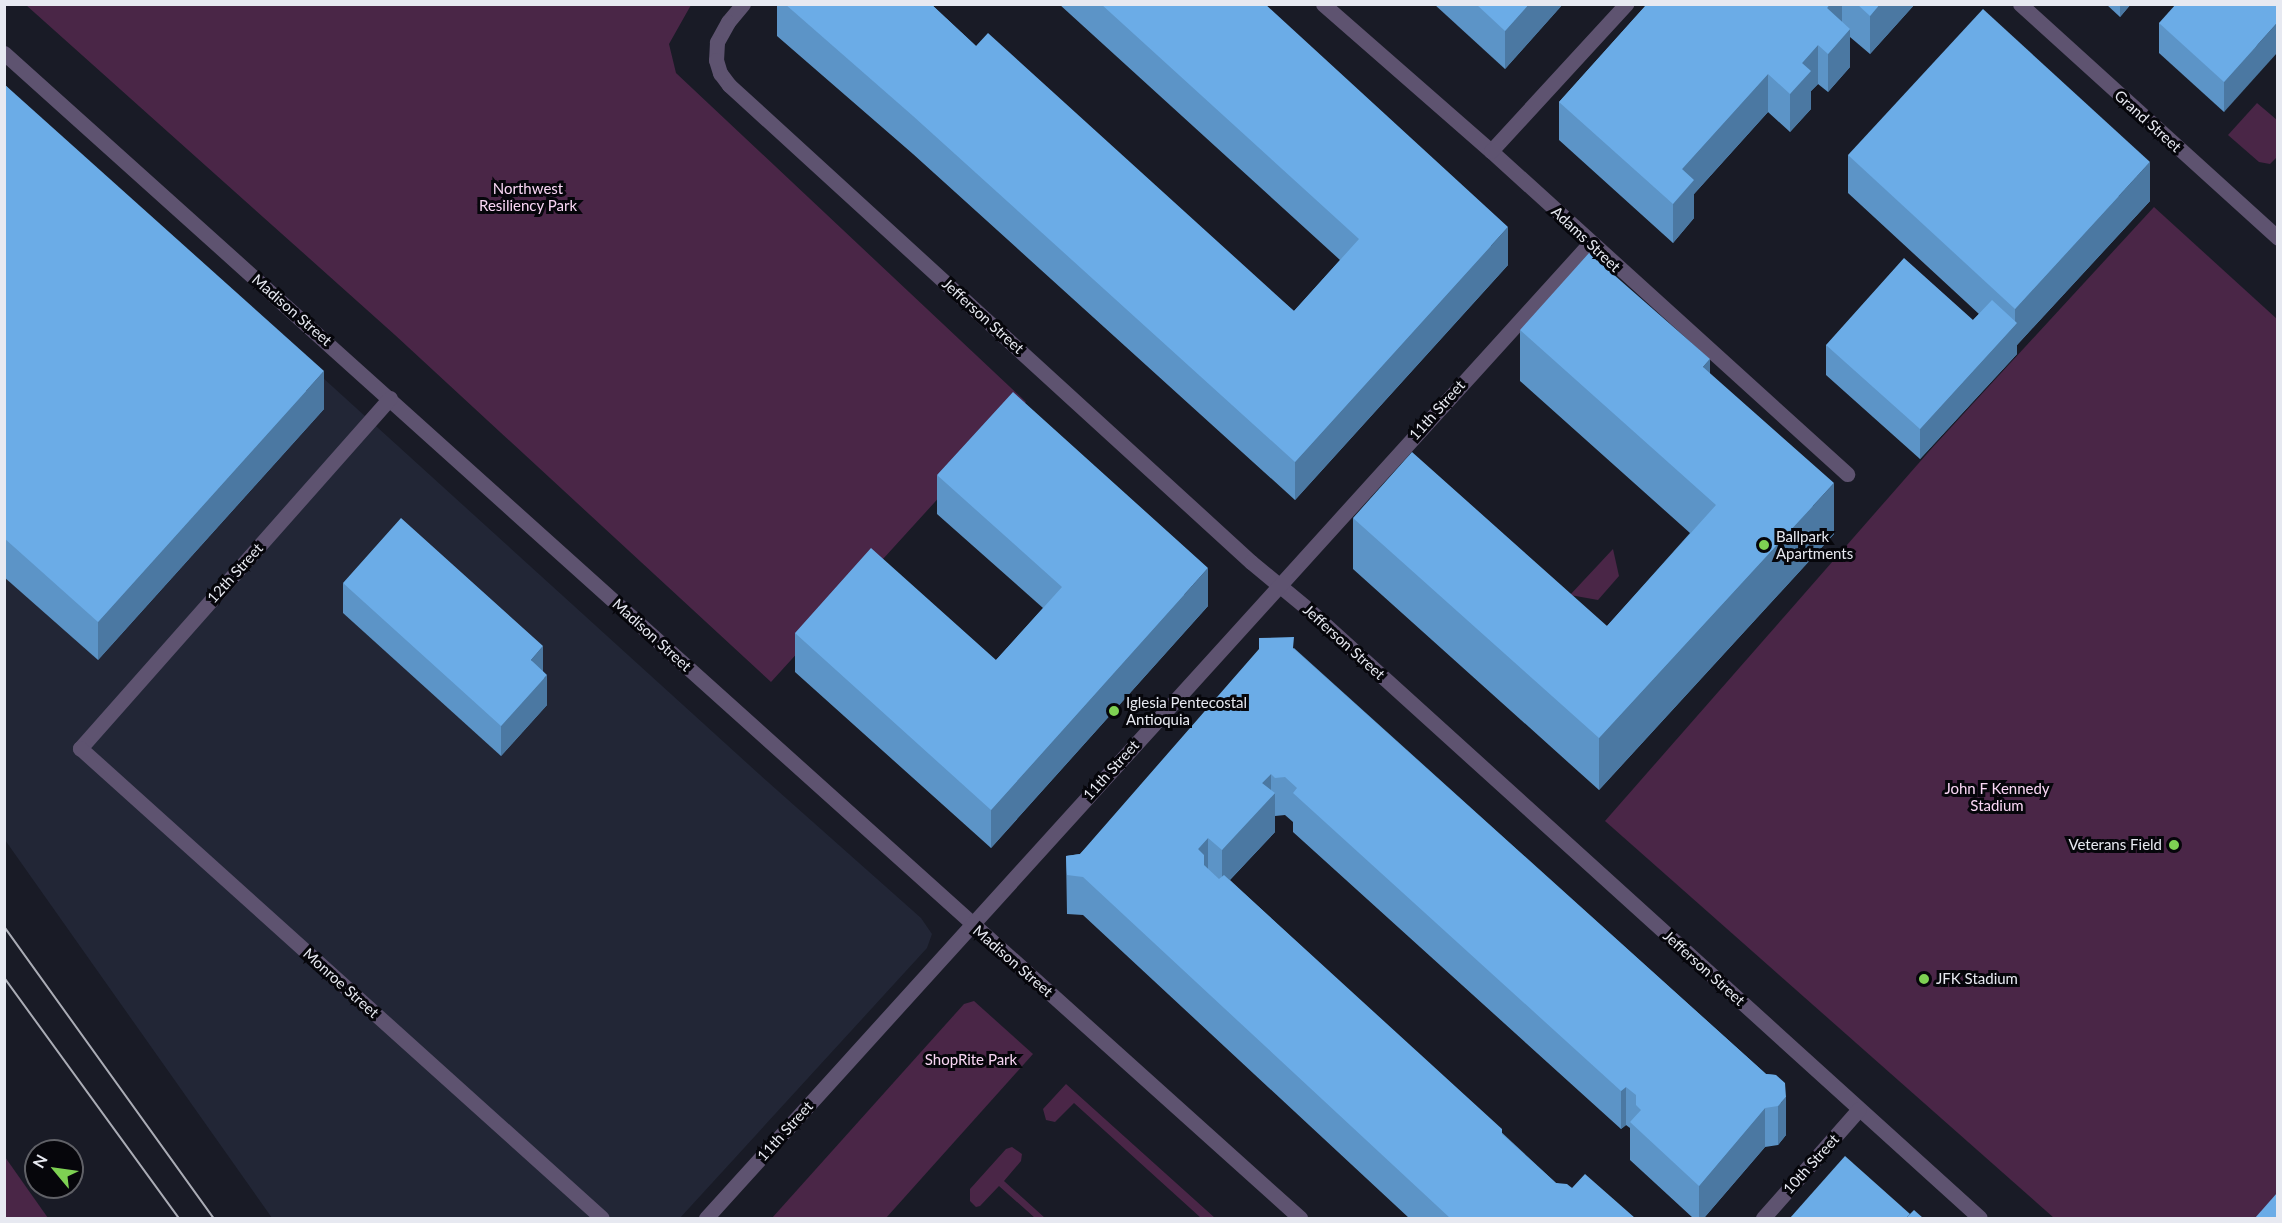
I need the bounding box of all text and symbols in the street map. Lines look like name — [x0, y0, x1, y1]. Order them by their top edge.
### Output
street label: Grand Street — [2111, 86, 2185, 156]
park label: Northwest Resiliency Park — [479, 179, 577, 214]
street label: Adams Street — [1548, 202, 1624, 276]
street label: Madison Street — [248, 270, 336, 350]
street label: Jefferson Street — [938, 275, 1028, 357]
street label: 11th Street — [1405, 376, 1469, 444]
place label: Ballpark Apartments — [1776, 527, 1853, 562]
marker: Ballpark Apartments — [1757, 538, 1771, 552]
street label: 12th Street — [203, 539, 267, 607]
street label: Madison Street — [609, 595, 695, 675]
street label: Jefferson Street — [1299, 601, 1389, 683]
place label: Iglesia Pentecostal Antioquia — [1126, 693, 1247, 728]
marker: Iglesia Pentecostal Antioquia — [1107, 704, 1121, 718]
street label: 11th Street — [1079, 736, 1143, 804]
park label: John F Kennedy Stadium — [1944, 779, 2050, 814]
place label: Veterans Field — [2068, 836, 2162, 854]
marker: Veterans Field — [2167, 838, 2181, 852]
street label: Madison Street — [969, 921, 1057, 1001]
street label: Jefferson Street — [1659, 927, 1749, 1009]
street label: Monroe Street — [299, 944, 383, 1022]
place label: JFK Stadium — [1936, 970, 2018, 988]
marker: JFK Stadium — [1917, 972, 1931, 986]
park label: ShopRite Park — [925, 1051, 1017, 1069]
street label: 11th Street — [753, 1097, 817, 1165]
street label: 10th Street — [1779, 1130, 1843, 1198]
north arrow — [24, 1139, 84, 1199]
text: N — [28, 1151, 51, 1171]

